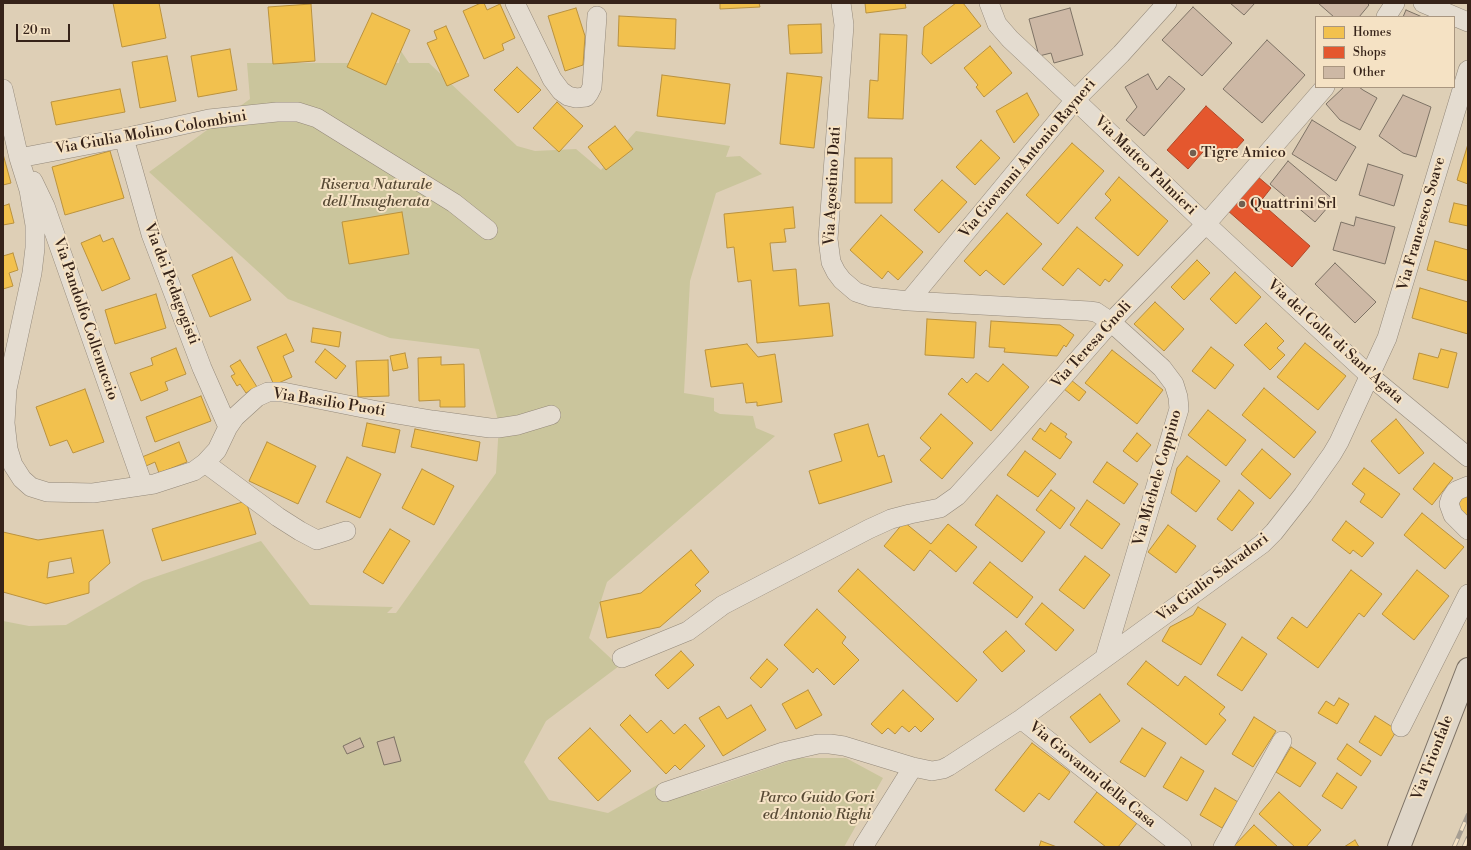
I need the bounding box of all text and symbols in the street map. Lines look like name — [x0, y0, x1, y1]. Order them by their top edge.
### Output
scale bar — [18, 16, 72, 42]
legend — [1315, 16, 1455, 88]
text: 20 m — [23, 23, 51, 38]
text: Homes — [1353, 25, 1391, 40]
text: Shops — [1353, 45, 1386, 60]
text: Other — [1353, 65, 1385, 80]
street label: Via Giovanni Antonio Rayneri — [956, 76, 1100, 242]
street label: Via Giulia Molino Colombini — [54, 107, 248, 159]
street label: Via Matteo Palmieri — [1090, 113, 1200, 219]
street label: Via Agostino Dati — [821, 126, 845, 246]
place label: Tigre Amico — [1201, 144, 1286, 162]
marker: Tigre Amico — [1188, 148, 1198, 158]
street label: Via Francesco Soave — [1394, 155, 1450, 293]
park label: Riserva Naturale dell'Insugherata — [320, 176, 432, 211]
place label: Quattrini Srl — [1250, 195, 1336, 213]
marker: Quattrini Srl — [1237, 199, 1247, 209]
street label: Via dei Pedagogisti — [140, 221, 202, 347]
street label: Via Pandolfo Collenuccio — [49, 235, 121, 403]
street label: Via del Colle di Sant'Agata — [1263, 276, 1407, 408]
street label: Via Teresa Gnoli — [1048, 298, 1136, 392]
street label: Via Basilio Puoti — [272, 385, 386, 421]
street label: Via Michele Coppino — [1130, 408, 1186, 548]
street label: Via Giulio Salvadori — [1154, 530, 1272, 626]
street label: Via Trionfale — [1409, 713, 1457, 803]
street label: Via Giovanni della Casa — [1025, 718, 1159, 832]
park label: Parco Guido Gori ed Antonio Righi — [760, 789, 874, 824]

